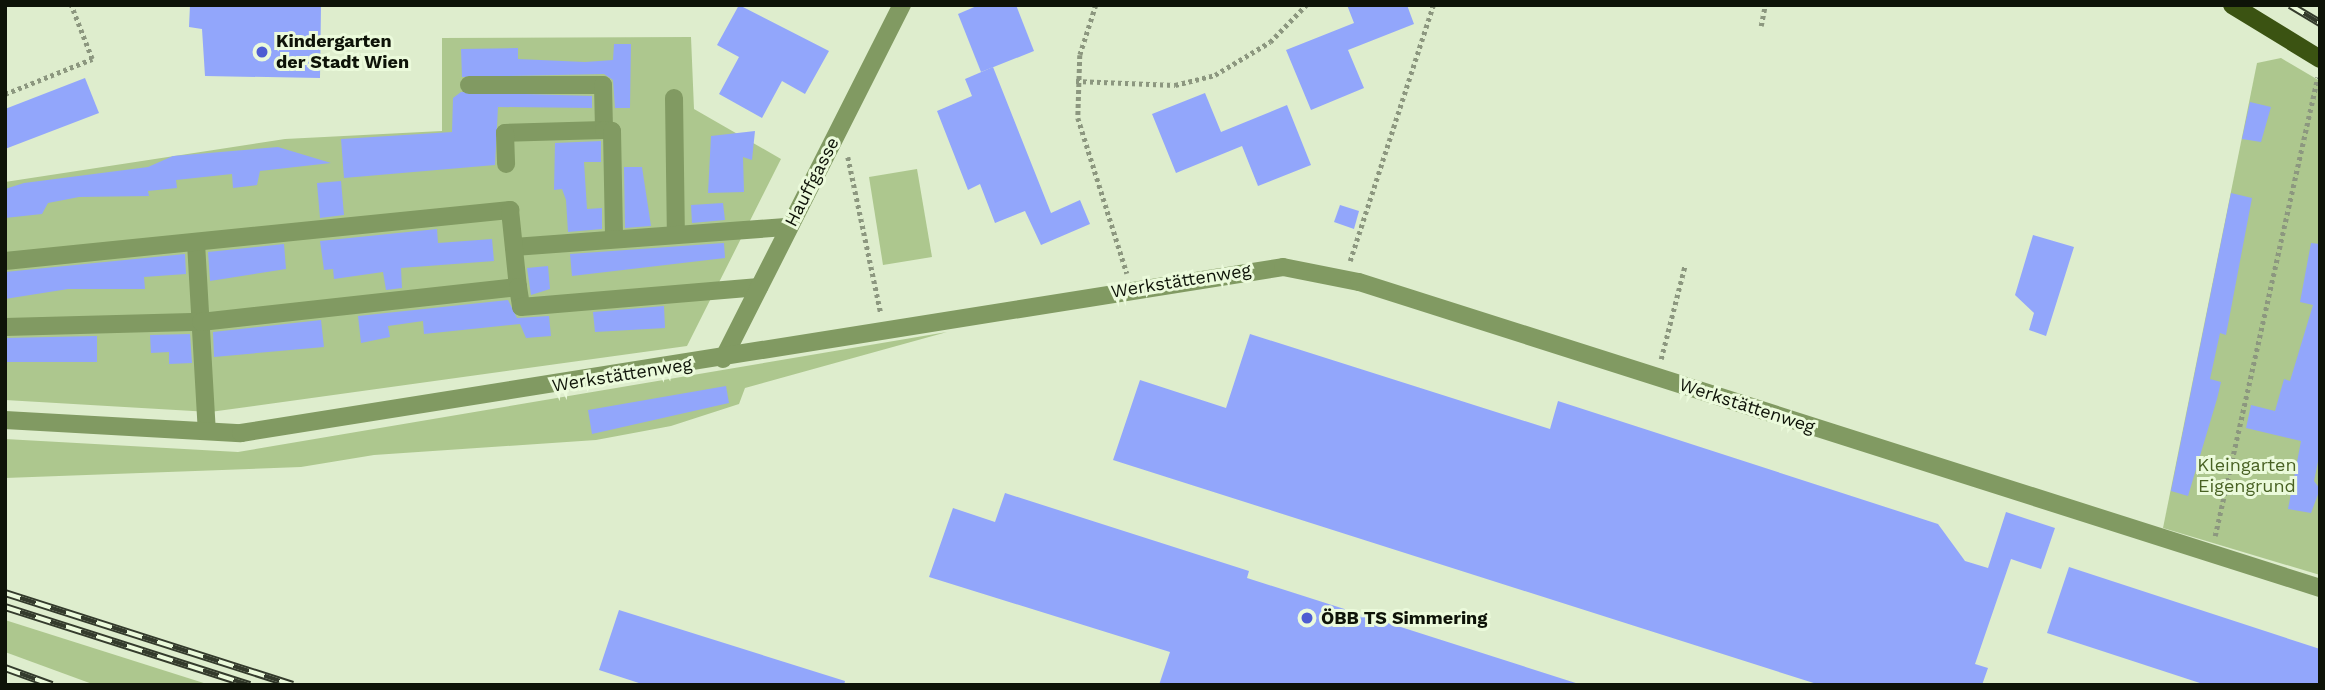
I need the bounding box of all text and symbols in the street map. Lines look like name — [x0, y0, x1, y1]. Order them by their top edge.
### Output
place label: Kindergarten der Stadt Wien — [276, 31, 410, 74]
marker: Kindergarten der Stadt Wien — [254, 44, 270, 60]
street label: Hauffgasse — [780, 134, 844, 230]
street label: Werkstättenweg — [1110, 259, 1252, 303]
street label: Werkstättenweg — [551, 353, 693, 397]
street label: Werkstättenweg — [1676, 374, 1818, 438]
park label: Kleingarten Eigengrund — [2197, 455, 2297, 498]
place label: ÖBB TS Simmering — [1321, 607, 1488, 629]
marker: ÖBB TS Simmering — [1299, 610, 1315, 626]

